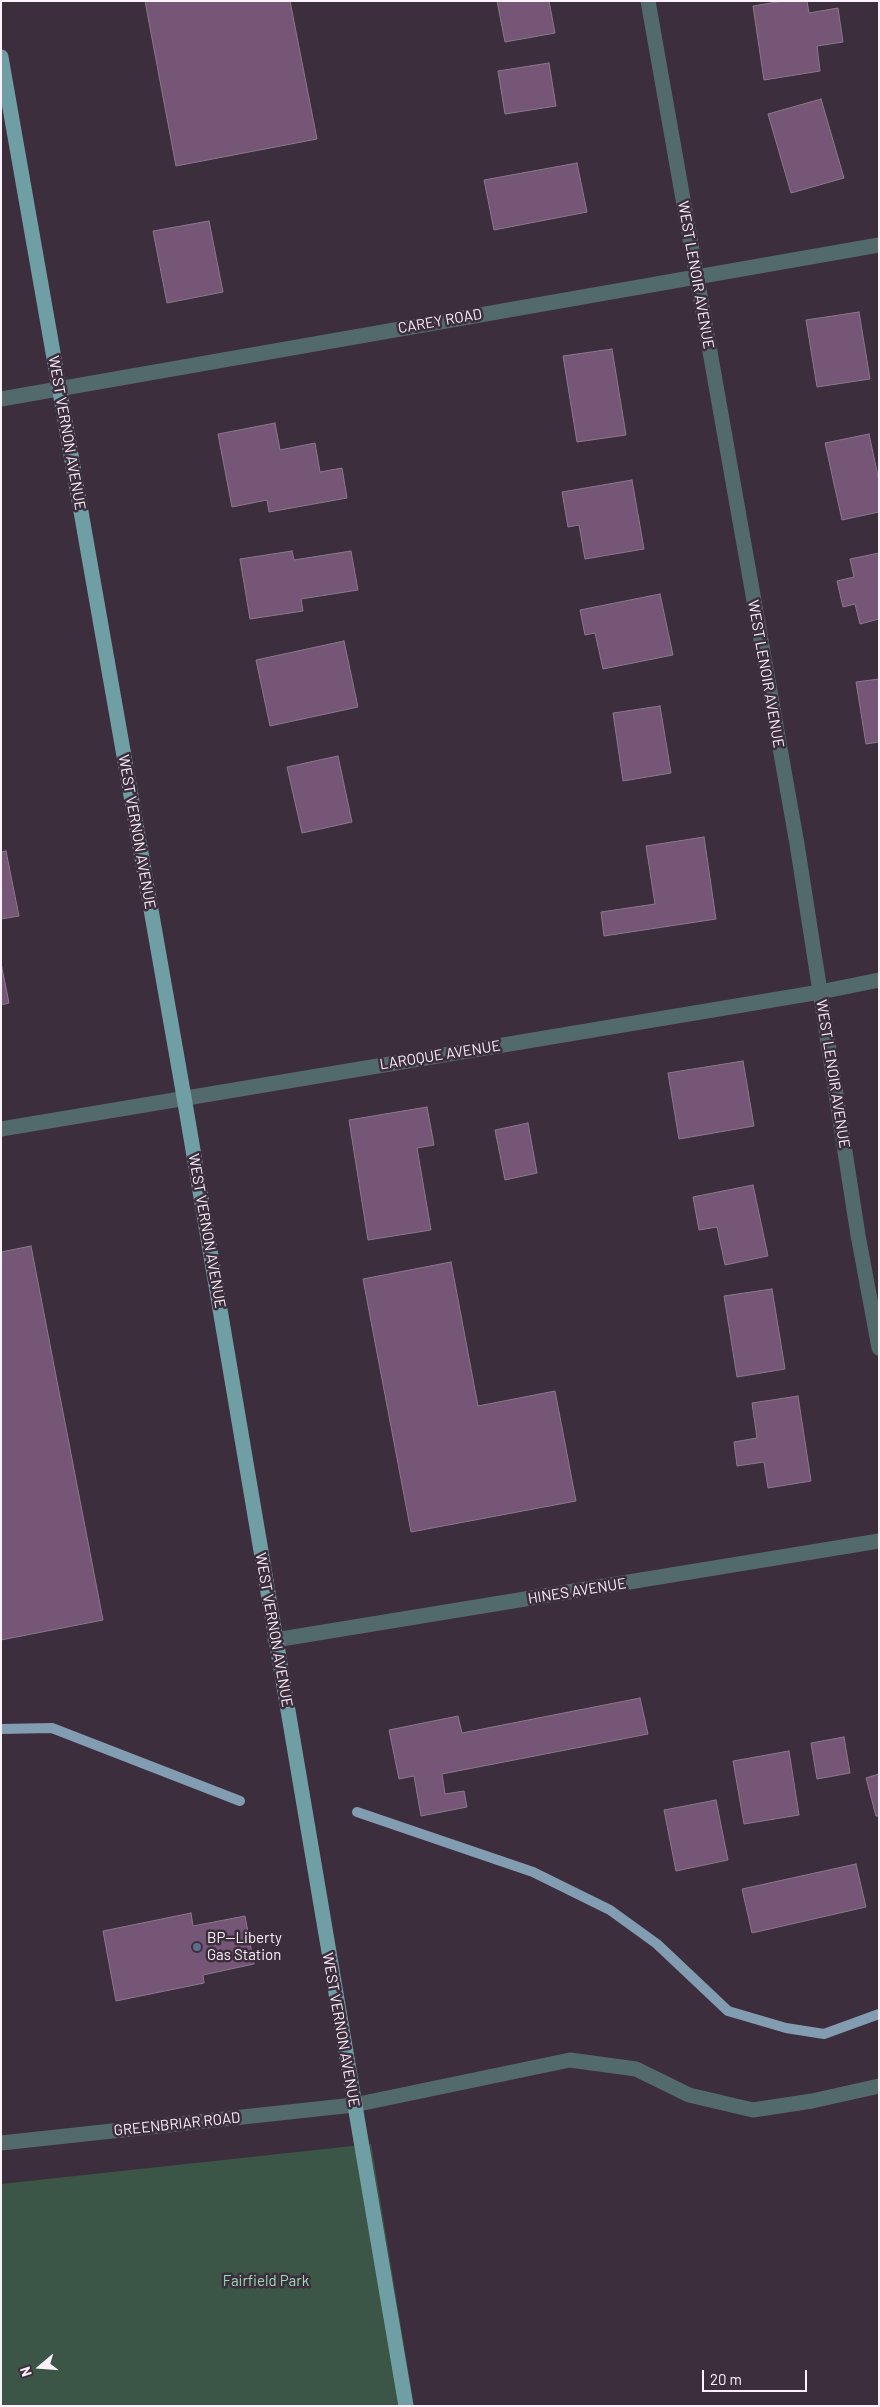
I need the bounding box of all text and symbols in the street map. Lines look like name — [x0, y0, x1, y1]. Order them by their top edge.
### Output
street label: WEST LENOIR AVENUE — [674, 199, 718, 351]
street label: CAREY ROAD — [397, 305, 483, 337]
street label: WEST VERNON AVENUE — [45, 354, 89, 512]
street label: WEST LENOIR AVENUE — [744, 598, 788, 750]
street label: WEST VERNON AVENUE — [115, 753, 159, 911]
street label: WEST LENOIR AVENUE — [812, 998, 854, 1150]
street label: LAROQUE AVENUE — [378, 1037, 502, 1073]
street label: WEST VERNON AVENUE — [185, 1152, 229, 1310]
street label: WEST VERNON AVENUE — [252, 1551, 296, 1709]
street label: HINES AVENUE — [526, 1574, 628, 1608]
place label: BP—Liberty Gas Station — [207, 1929, 282, 1964]
marker: BP—Liberty Gas Station — [191, 1941, 203, 1953]
street label: WEST VERNON AVENUE — [319, 1951, 363, 2109]
street label: GREENBRIAR ROAD — [113, 2108, 241, 2140]
park label: Fairfield Park — [223, 2272, 309, 2290]
north arrow — [15, 2342, 65, 2392]
scale bar — [705, 2360, 810, 2392]
text: N — [16, 2365, 35, 2379]
text: 20 m — [710, 2370, 742, 2388]

